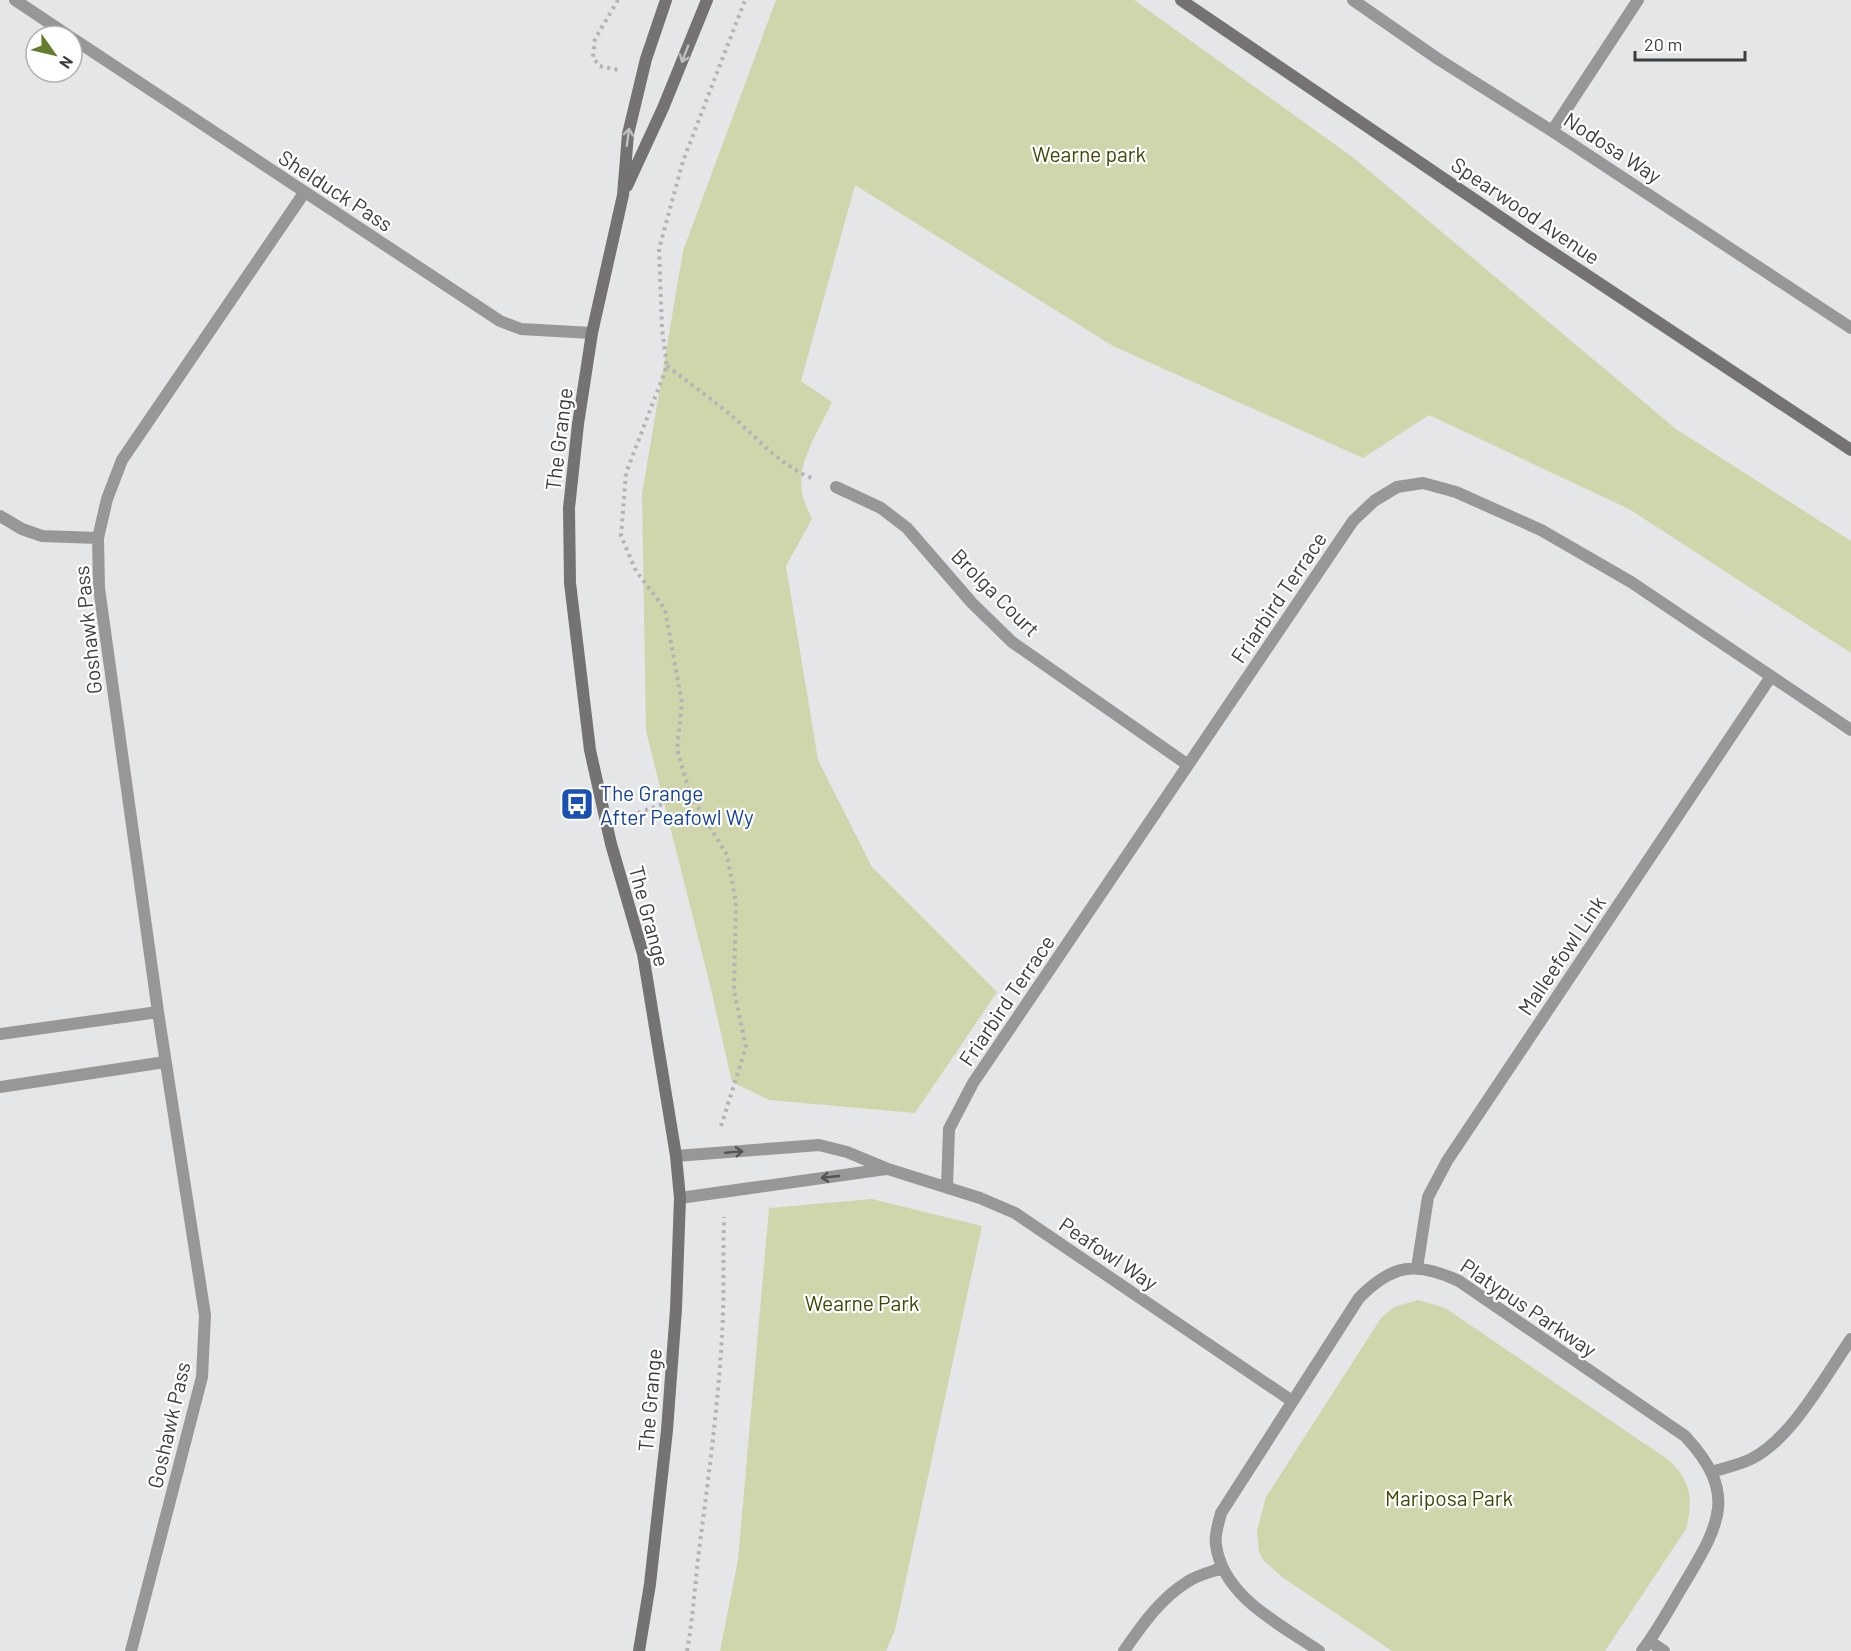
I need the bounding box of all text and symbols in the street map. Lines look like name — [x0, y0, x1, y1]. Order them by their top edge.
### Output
north arrow — [24, 24, 84, 84]
scale bar — [1635, 24, 1744, 62]
text: 20 m — [1644, 33, 1682, 55]
one-way arrow — [678, 44, 689, 63]
text: N — [56, 53, 78, 72]
street label: Nodosa Way — [1560, 106, 1667, 188]
one-way arrow — [623, 128, 634, 147]
park label: Wearne park — [1032, 141, 1146, 166]
street label: Shelduck Pass — [274, 144, 398, 236]
street label: Spearwood Avenue — [1447, 151, 1605, 269]
street label: The Grange — [539, 386, 577, 492]
street label: Friarbird Terrace — [1225, 527, 1331, 667]
street label: Brolga Court — [947, 543, 1045, 641]
street label: Goshawk Pass — [68, 564, 106, 696]
place label: The Grange After Peafowl Wy — [600, 780, 754, 829]
bus stop icon: The Grange After Peafowl Wy — [559, 786, 595, 822]
street label: The Grange — [625, 863, 675, 969]
street label: Malleefowl Link — [1512, 891, 1610, 1019]
street label: Friarbird Terrace — [953, 930, 1059, 1070]
one-way arrow — [724, 1146, 744, 1157]
one-way arrow — [820, 1172, 840, 1183]
street label: Peafowl Way — [1055, 1211, 1163, 1295]
street label: Platypus Parkway — [1456, 1252, 1602, 1362]
park label: Wearne Park — [805, 1290, 919, 1315]
street label: The Grange — [632, 1347, 666, 1453]
street label: Goshawk Pass — [141, 1359, 195, 1491]
park label: Mariposa Park — [1385, 1485, 1513, 1510]

